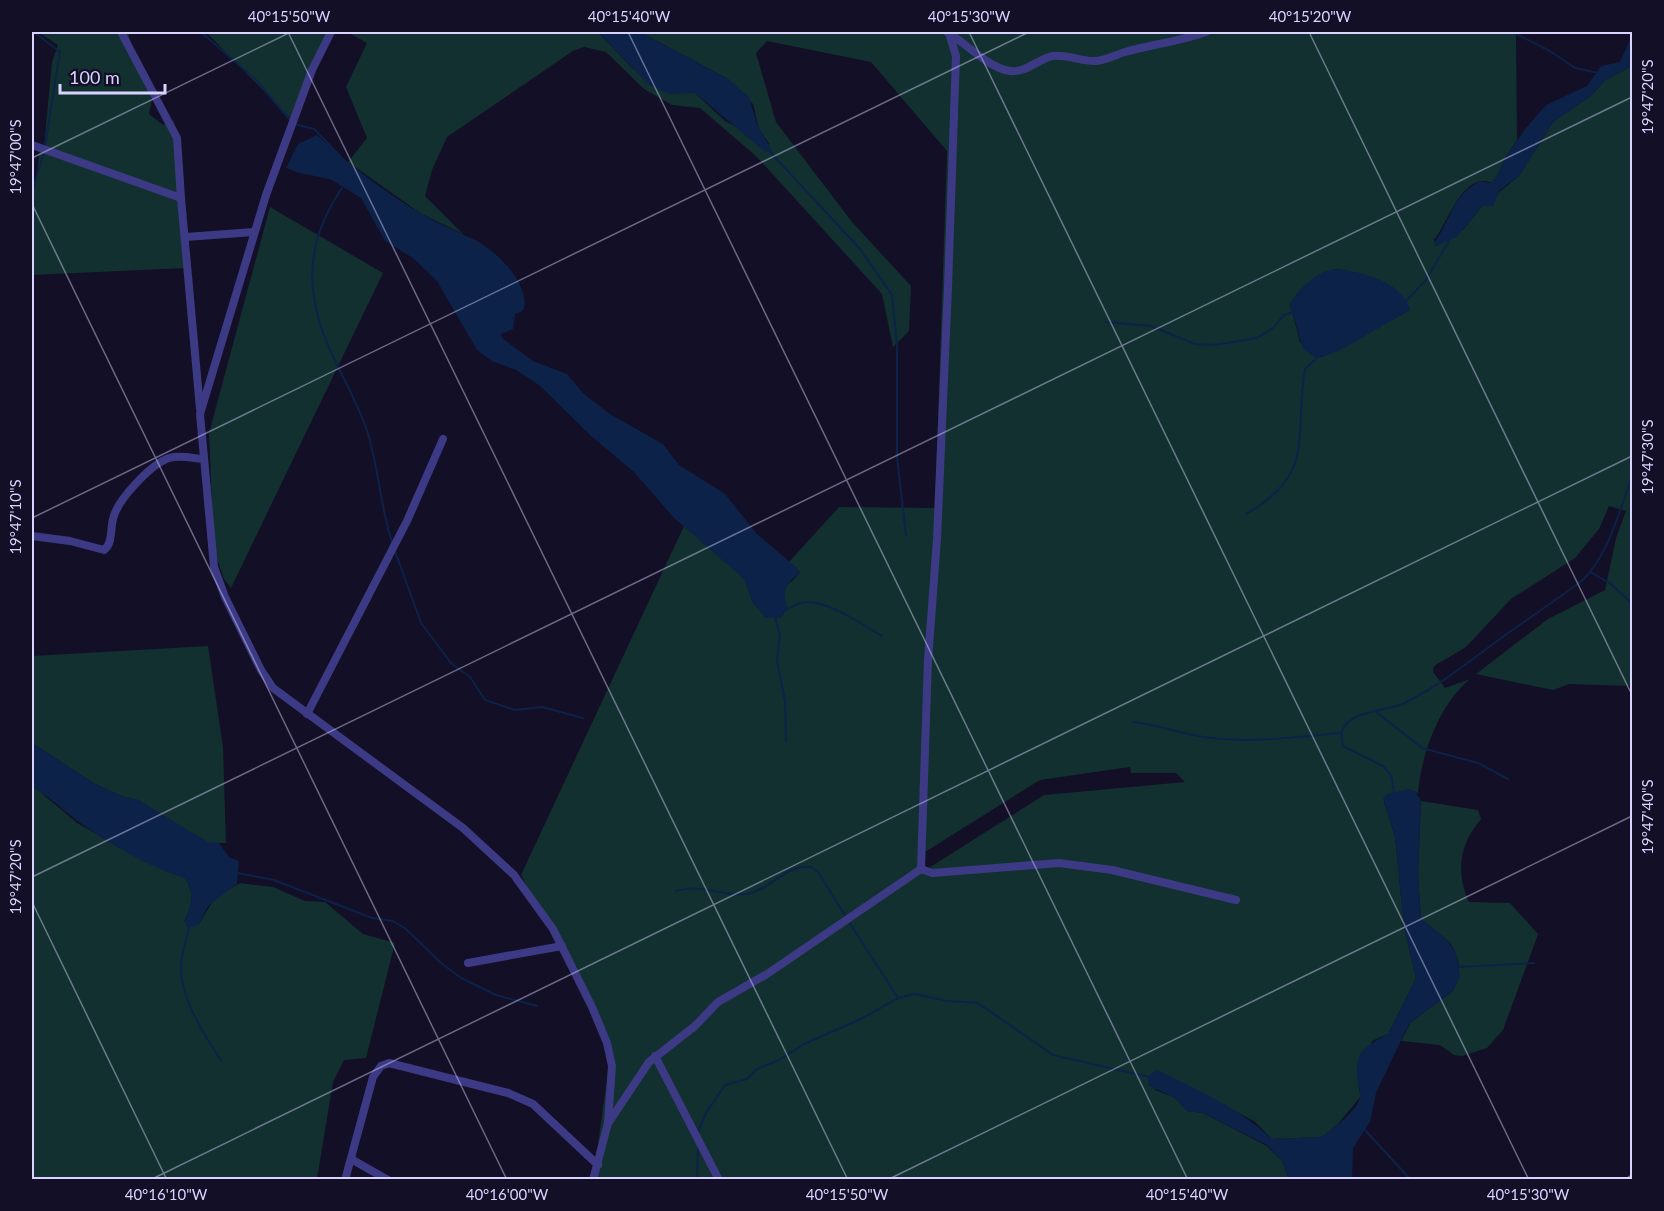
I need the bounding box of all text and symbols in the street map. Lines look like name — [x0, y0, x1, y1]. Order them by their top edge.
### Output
text: 40°15'50"W — [248, 7, 331, 25]
text: 40°15'40"W — [588, 7, 671, 25]
text: 40°15'30"W — [928, 7, 1011, 25]
text: 40°15'20"W — [1269, 7, 1352, 25]
scale bar — [60, 57, 165, 95]
text: 19°47'20"S — [1638, 59, 1656, 135]
text: 100 m — [69, 66, 120, 88]
text: 19°47'00"S — [6, 119, 24, 195]
text: 19°47'30"S — [1638, 419, 1656, 495]
text: 19°47'10"S — [6, 479, 24, 555]
text: 19°47'40"S — [1638, 779, 1656, 855]
text: 19°47'20"S — [6, 839, 24, 915]
text: 40°16'10"W — [125, 1185, 208, 1203]
text: 40°16'00"W — [466, 1185, 549, 1203]
text: 40°15'50"W — [806, 1185, 889, 1203]
text: 40°15'40"W — [1146, 1185, 1229, 1203]
text: 40°15'30"W — [1487, 1185, 1570, 1203]

